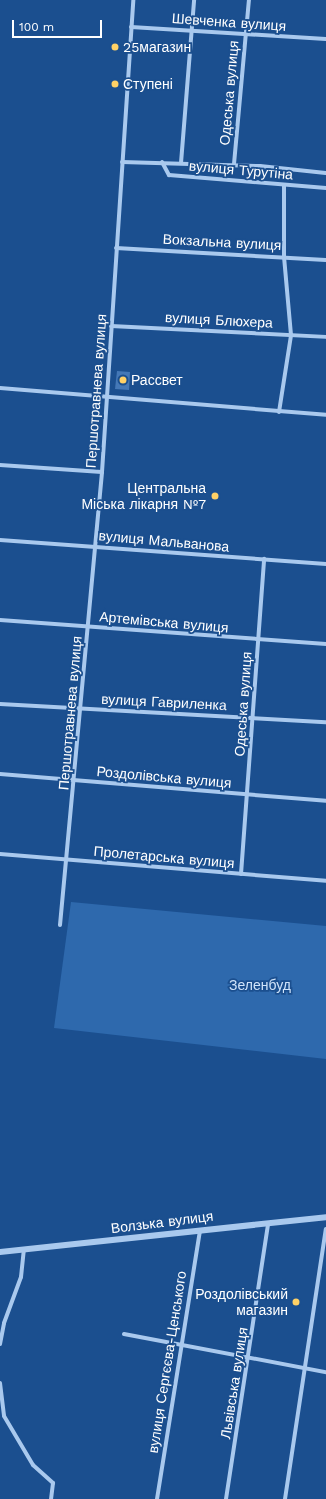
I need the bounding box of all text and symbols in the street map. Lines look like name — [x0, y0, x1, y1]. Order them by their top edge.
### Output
street label: Шевченка вулиця — [171, 10, 287, 34]
scale bar — [14, 12, 104, 38]
text: 100 m — [19, 20, 54, 34]
place label: 25магазин — [123, 39, 191, 55]
street label: Одеська вулиця — [216, 40, 242, 146]
marker: 25магазин — [110, 42, 120, 52]
place label: Ступені — [123, 76, 173, 92]
marker: Ступені — [110, 79, 120, 89]
street label: вулиця Турутіна — [188, 157, 294, 183]
street label: Вокзальна вулиця — [162, 231, 282, 253]
street label: вулиця Блюхера — [165, 309, 273, 331]
street label: Першотравнева вулиця — [82, 313, 110, 469]
place label: Рассвет — [131, 372, 183, 388]
marker: Рассвет — [118, 375, 128, 385]
place label: Центральна Міська лікарня №7 — [81, 480, 206, 512]
marker: Центральна Міська лікарня №7 — [209, 490, 221, 502]
street label: вулиця Мальванова — [98, 527, 230, 555]
street label: Артемівська вулиця — [99, 608, 229, 636]
street label: Першотравнева вулиця — [55, 635, 85, 791]
street label: Одеська вулиця — [231, 651, 255, 757]
street label: вулиця Гавриленка — [101, 690, 227, 714]
street label: Роздолівська вулиця — [96, 763, 232, 791]
street label: Пролетарська вулиця — [93, 842, 235, 872]
park label: Зеленбуд — [229, 977, 291, 993]
street label: Волзька вулиця — [110, 1207, 214, 1237]
street label: вулиця Сергєєва-Ценського — [144, 1270, 190, 1454]
place label: Роздолівський магазин — [195, 1286, 288, 1318]
marker: Роздолівський магазин — [291, 1297, 301, 1307]
street label: Львівська вулиця — [217, 1326, 251, 1440]

